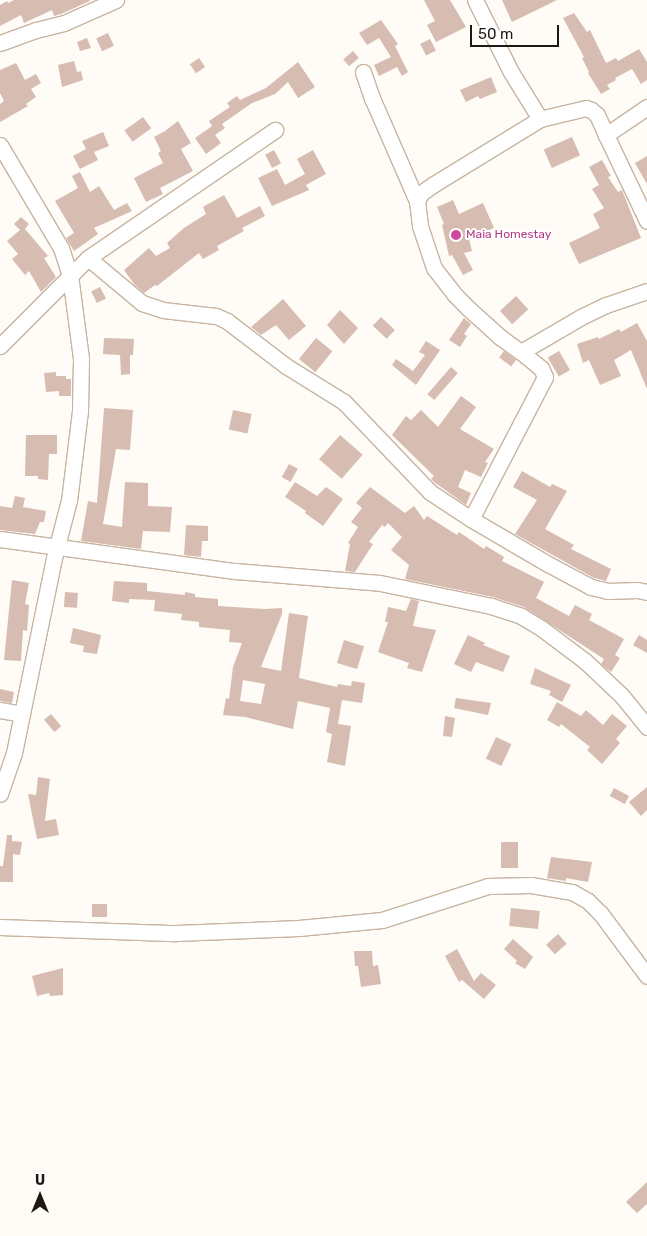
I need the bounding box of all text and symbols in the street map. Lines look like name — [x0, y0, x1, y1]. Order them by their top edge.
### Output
scale bar — [472, 15, 561, 47]
text: 50 m — [478, 25, 513, 43]
place label: Maia Homestay — [466, 228, 551, 242]
marker: Maia Homestay — [450, 229, 462, 241]
north arrow — [15, 1171, 65, 1221]
text: U — [35, 1172, 45, 1189]

